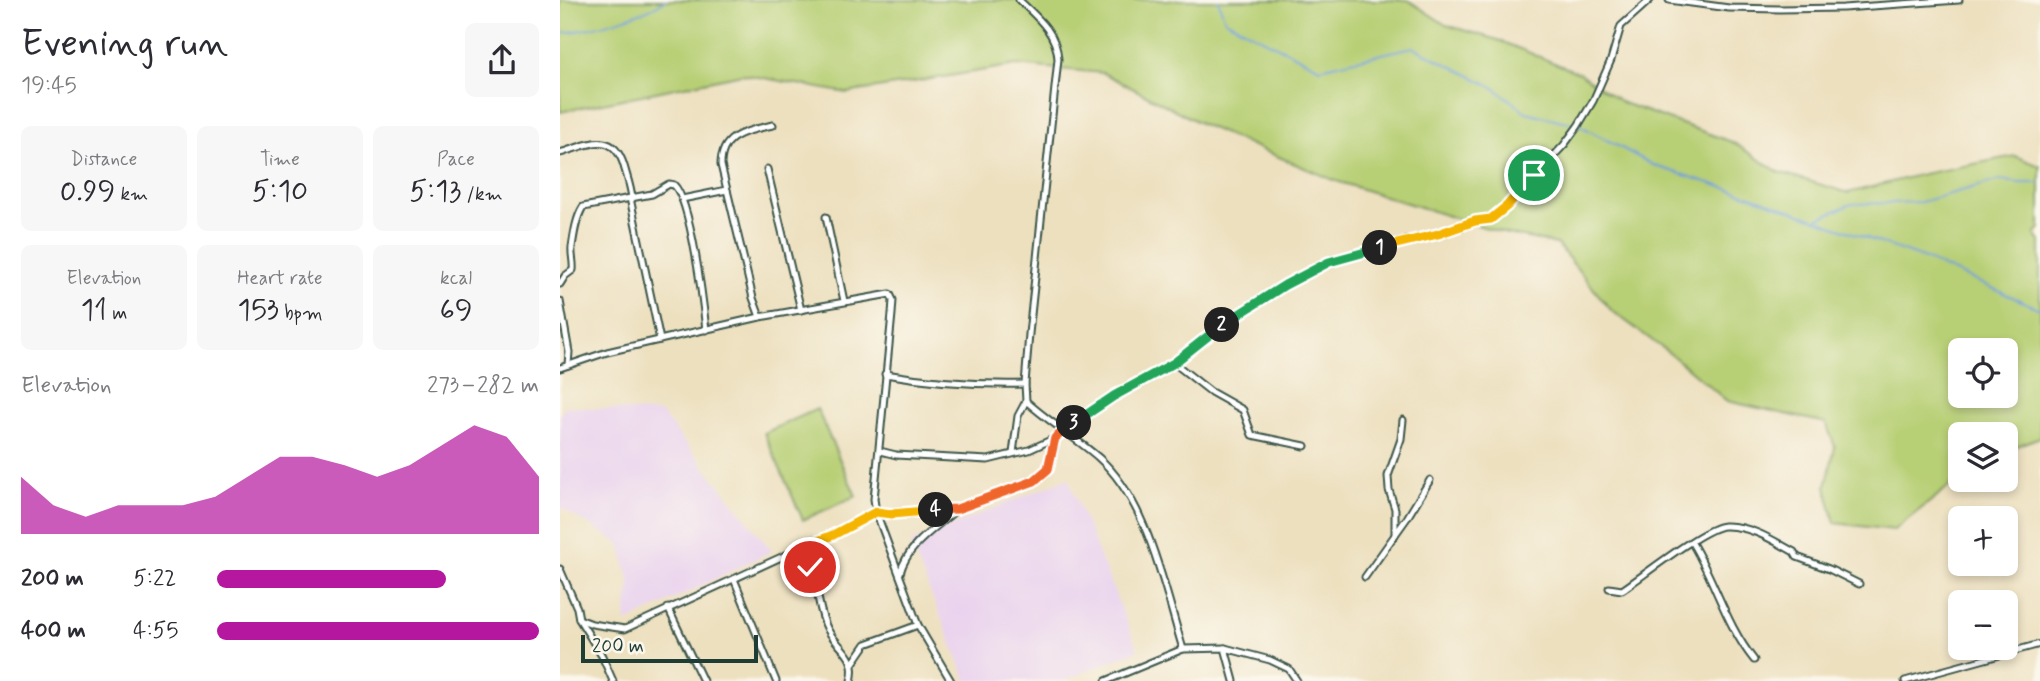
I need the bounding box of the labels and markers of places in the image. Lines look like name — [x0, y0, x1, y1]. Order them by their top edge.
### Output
pin — [1504, 145, 1564, 205]
pin: 1 — [1362, 230, 1398, 266]
pin: 2 — [1204, 308, 1240, 342]
pin: 3 — [1056, 406, 1092, 440]
pin: 4 — [918, 492, 954, 528]
pin — [780, 537, 840, 597]

